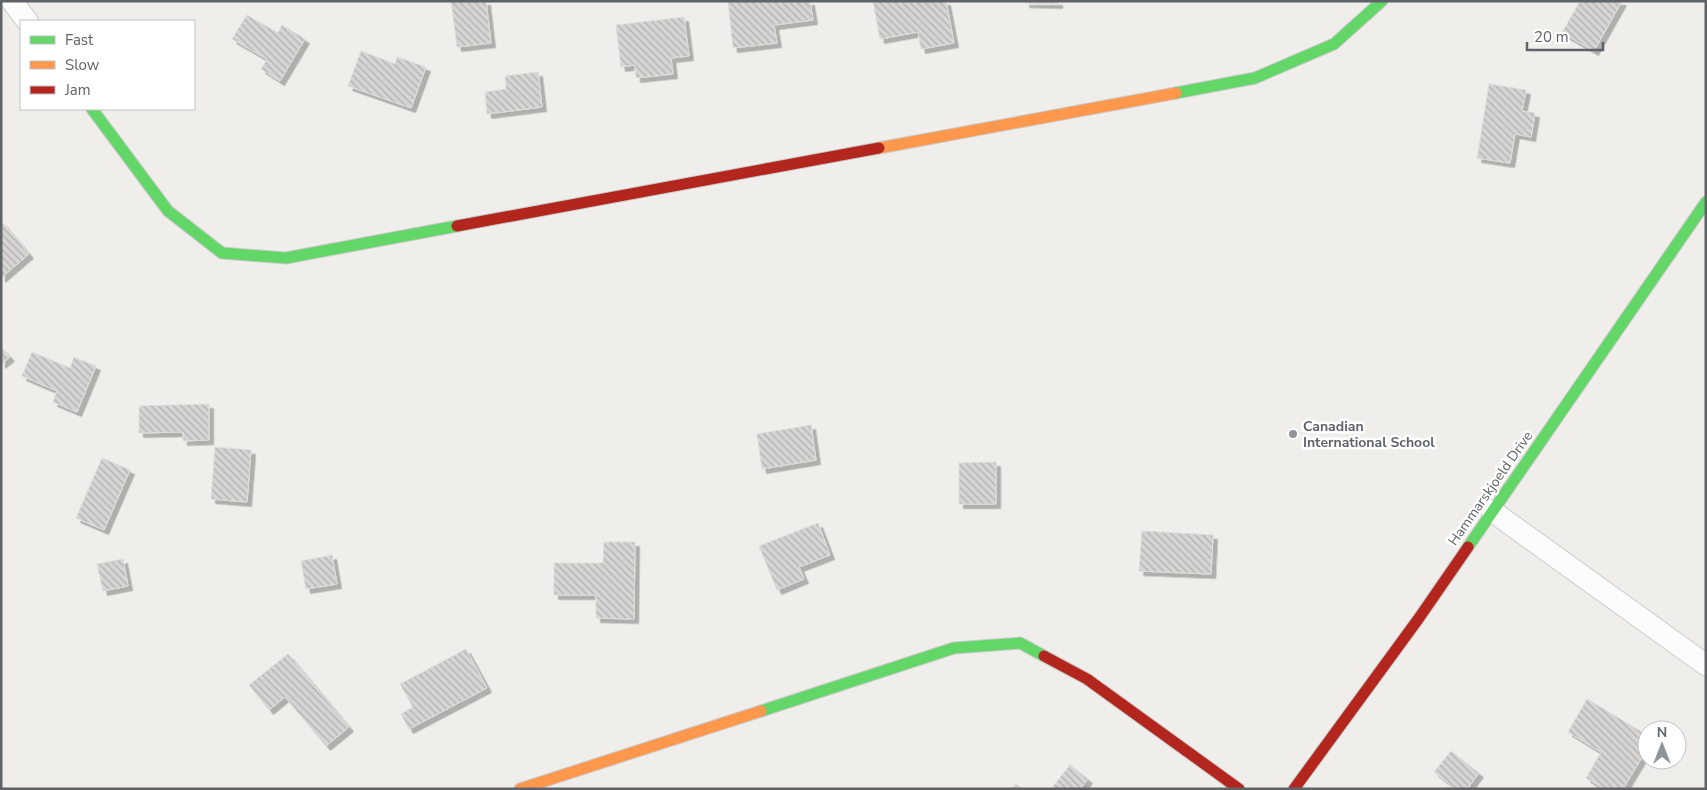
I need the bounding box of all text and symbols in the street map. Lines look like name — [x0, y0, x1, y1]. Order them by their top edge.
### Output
legend — [20, 20, 195, 110]
scale bar — [1527, 20, 1603, 52]
text: 20 m — [1534, 27, 1569, 47]
text: Fast — [65, 30, 94, 50]
text: Slow — [65, 55, 100, 75]
text: Jam — [64, 80, 91, 100]
place label: Canadian International School — [1303, 417, 1435, 452]
street label: Hammarskjoeld Drive — [1444, 427, 1537, 549]
marker: Canadian International School — [1287, 428, 1299, 440]
north arrow — [1637, 720, 1687, 770]
text: N — [1657, 723, 1667, 742]

